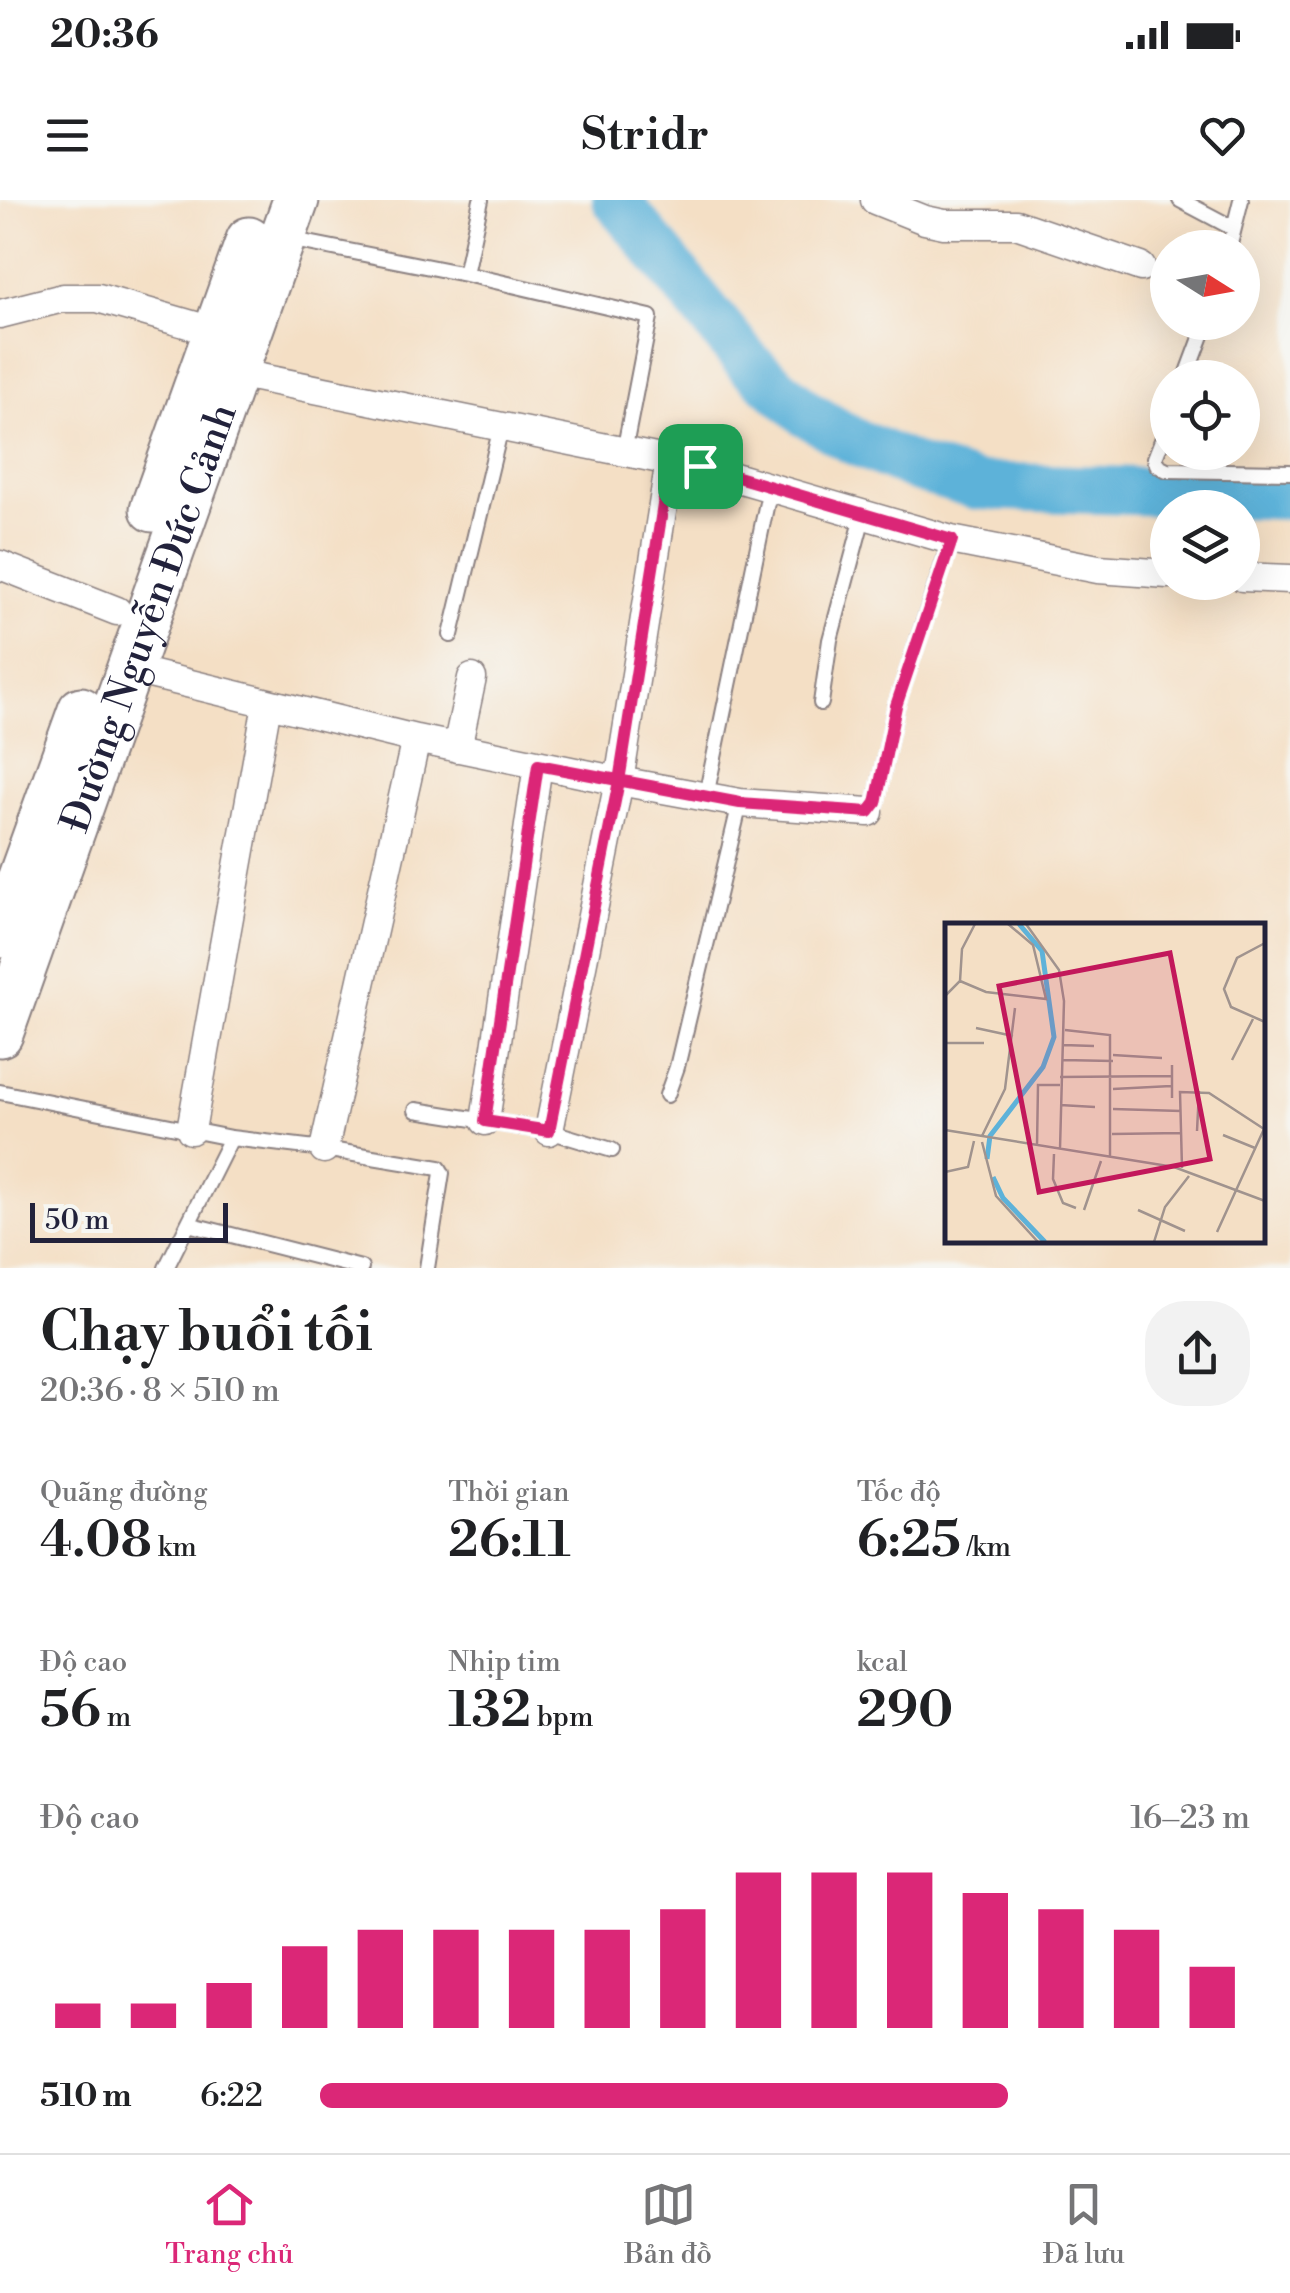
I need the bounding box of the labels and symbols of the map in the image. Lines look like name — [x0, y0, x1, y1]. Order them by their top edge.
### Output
north arrow — [1150, 230, 1260, 340]
street label: Đường Nguyễn Đức Cảnh — [51, 397, 249, 839]
pin — [658, 424, 743, 509]
inset map — [945, 923, 1265, 1243]
scale bar — [30, 1198, 228, 1242]

